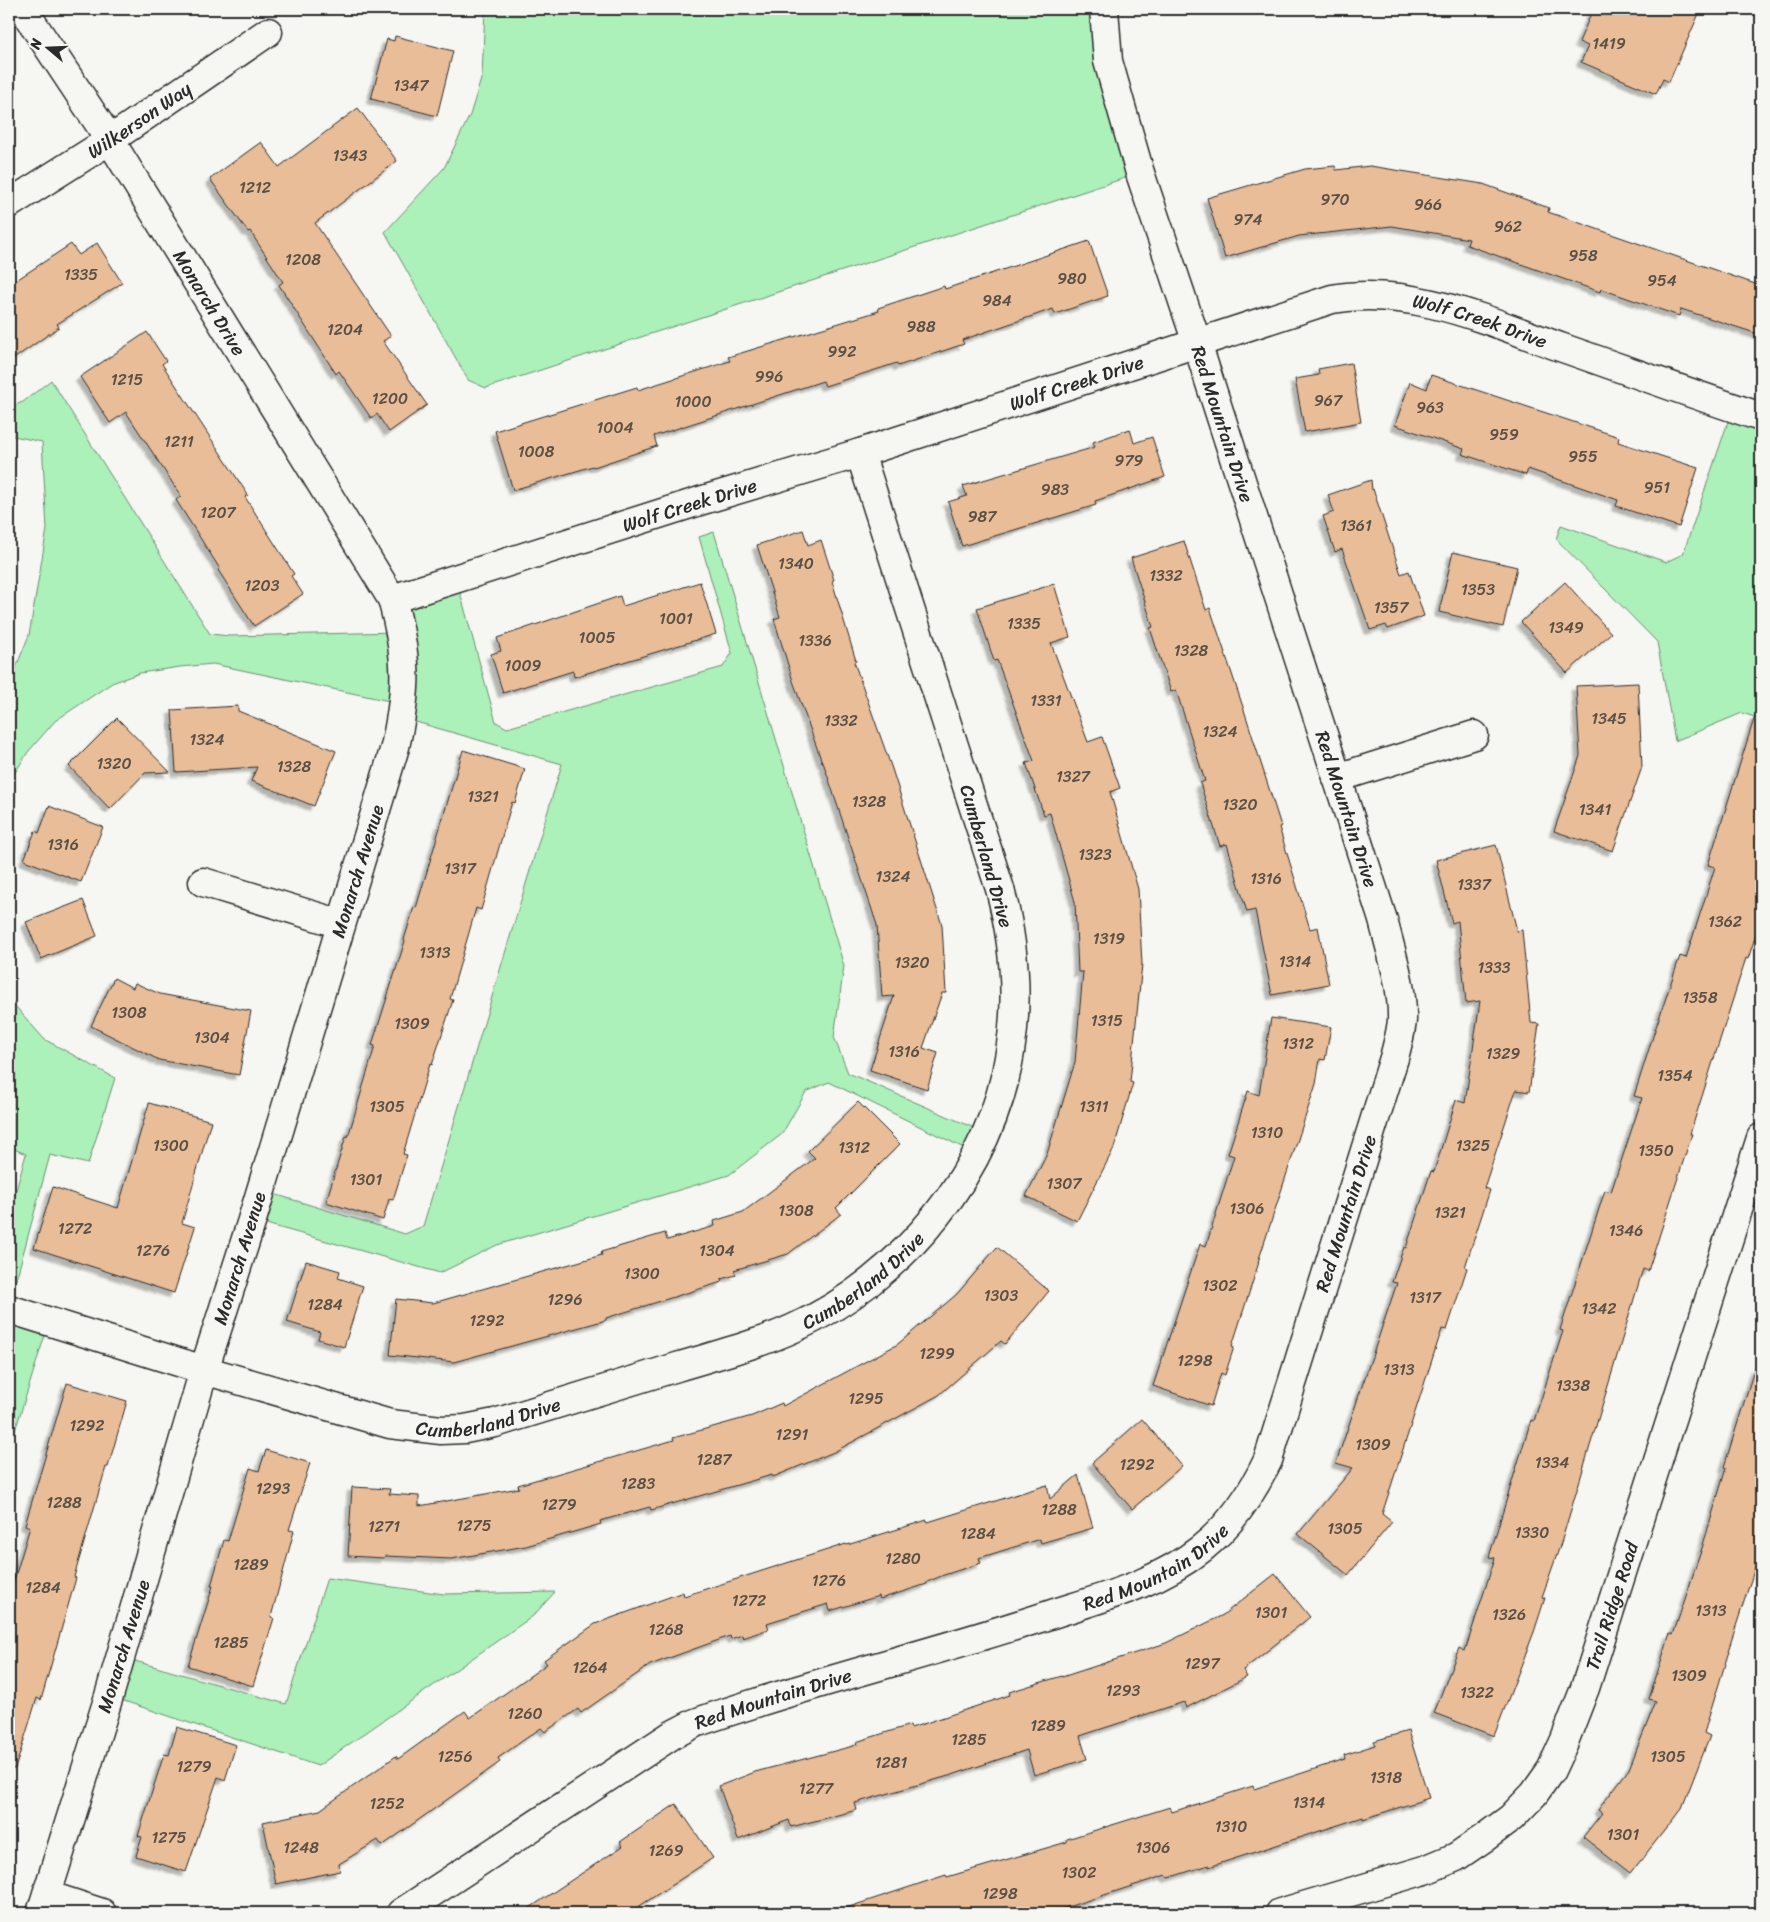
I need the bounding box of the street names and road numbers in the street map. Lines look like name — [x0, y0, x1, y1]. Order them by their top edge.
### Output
street label: Wilkerson Way — [81, 73, 199, 168]
street label: Monarch Drive — [164, 243, 255, 363]
street label: Wolf Creek Drive — [1410, 284, 1552, 358]
street label: Red Mountain Drive — [1182, 341, 1264, 507]
street label: Wolf Creek Drive — [1005, 345, 1148, 420]
street label: Wolf Creek Drive — [618, 469, 761, 542]
street label: Red Mountain Drive — [1306, 726, 1388, 892]
street label: Cumberland Drive — [950, 781, 1023, 932]
street label: Monarch Avenue — [322, 800, 393, 942]
street label: Red Mountain Drive — [1306, 1130, 1386, 1296]
street label: Monarch Avenue — [204, 1187, 275, 1329]
street label: Cumberland Drive — [796, 1224, 933, 1339]
street label: Cumberland Drive — [414, 1388, 565, 1447]
street label: Red Mountain Drive — [1078, 1515, 1237, 1620]
street label: Trail Ridge Road — [1576, 1536, 1648, 1675]
street label: Monarch Avenue — [88, 1575, 159, 1717]
street label: Red Mountain Drive — [690, 1659, 856, 1739]

